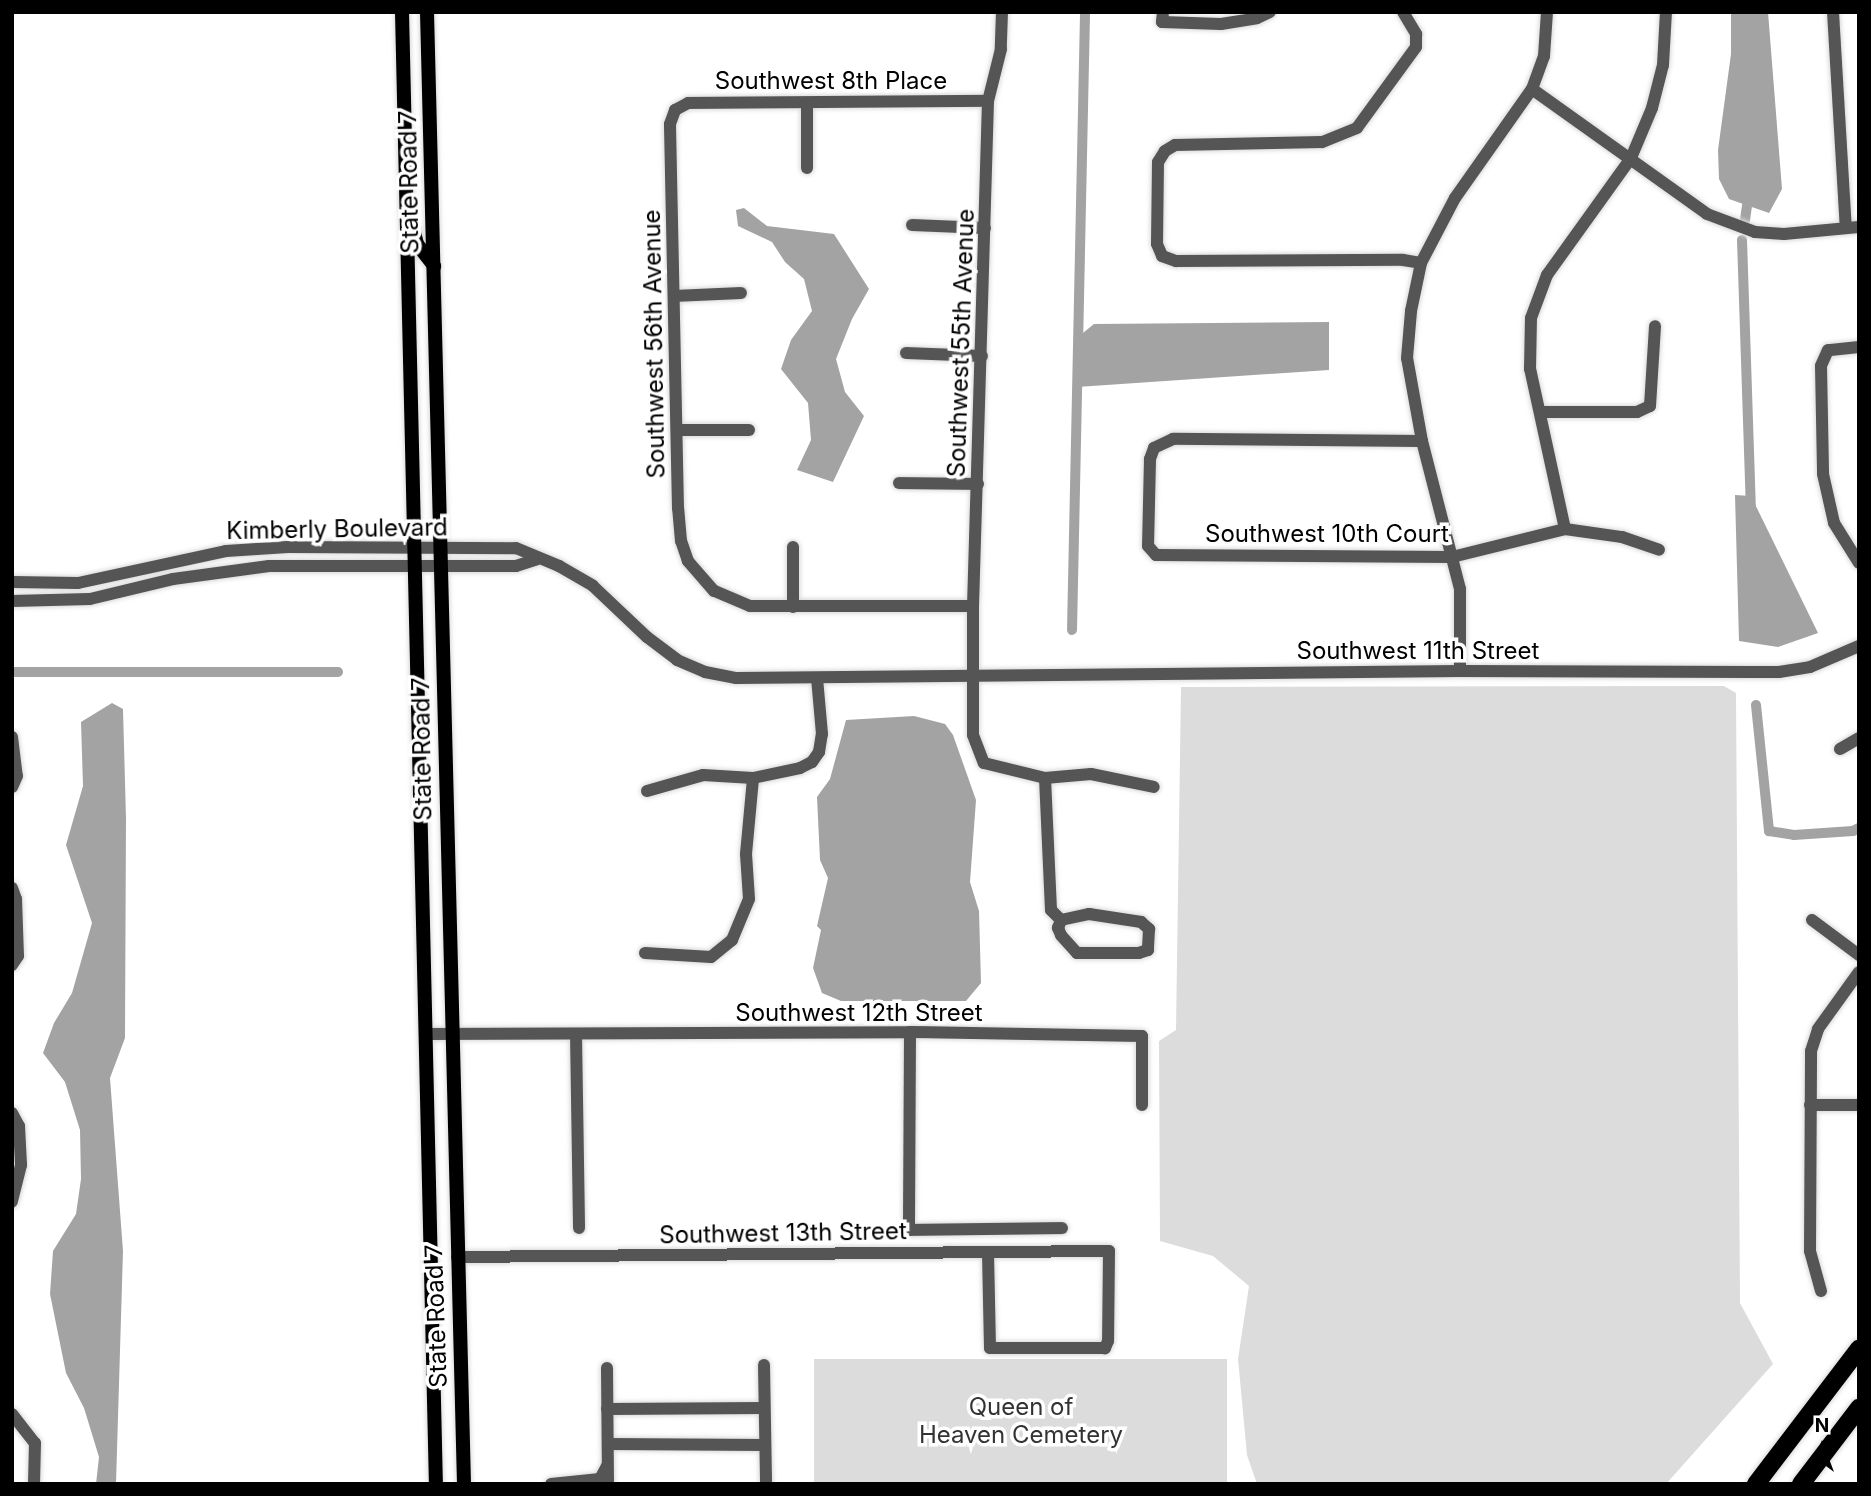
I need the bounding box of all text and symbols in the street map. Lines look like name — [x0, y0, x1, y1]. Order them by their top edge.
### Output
street label: Southwest 8th Place — [715, 67, 947, 95]
street label: State Road 7 — [393, 110, 425, 254]
street label: Southwest 55th Avenue — [942, 208, 980, 478]
street label: Southwest 56th Avenue — [637, 209, 671, 479]
street label: Kimberly Boulevard — [226, 513, 448, 545]
street label: Southwest 10th Court — [1205, 520, 1449, 548]
street label: Southwest 11th Street — [1297, 637, 1539, 665]
street label: State Road 7 — [406, 677, 438, 821]
street label: Southwest 12th Street — [735, 999, 983, 1027]
street label: Southwest 13th Street — [659, 1216, 907, 1250]
street label: State Road 7 — [419, 1244, 453, 1388]
park label: Queen of Heaven Cemetery — [919, 1393, 1123, 1449]
north arrow — [1787, 1412, 1857, 1482]
text: N — [1815, 1414, 1829, 1437]

